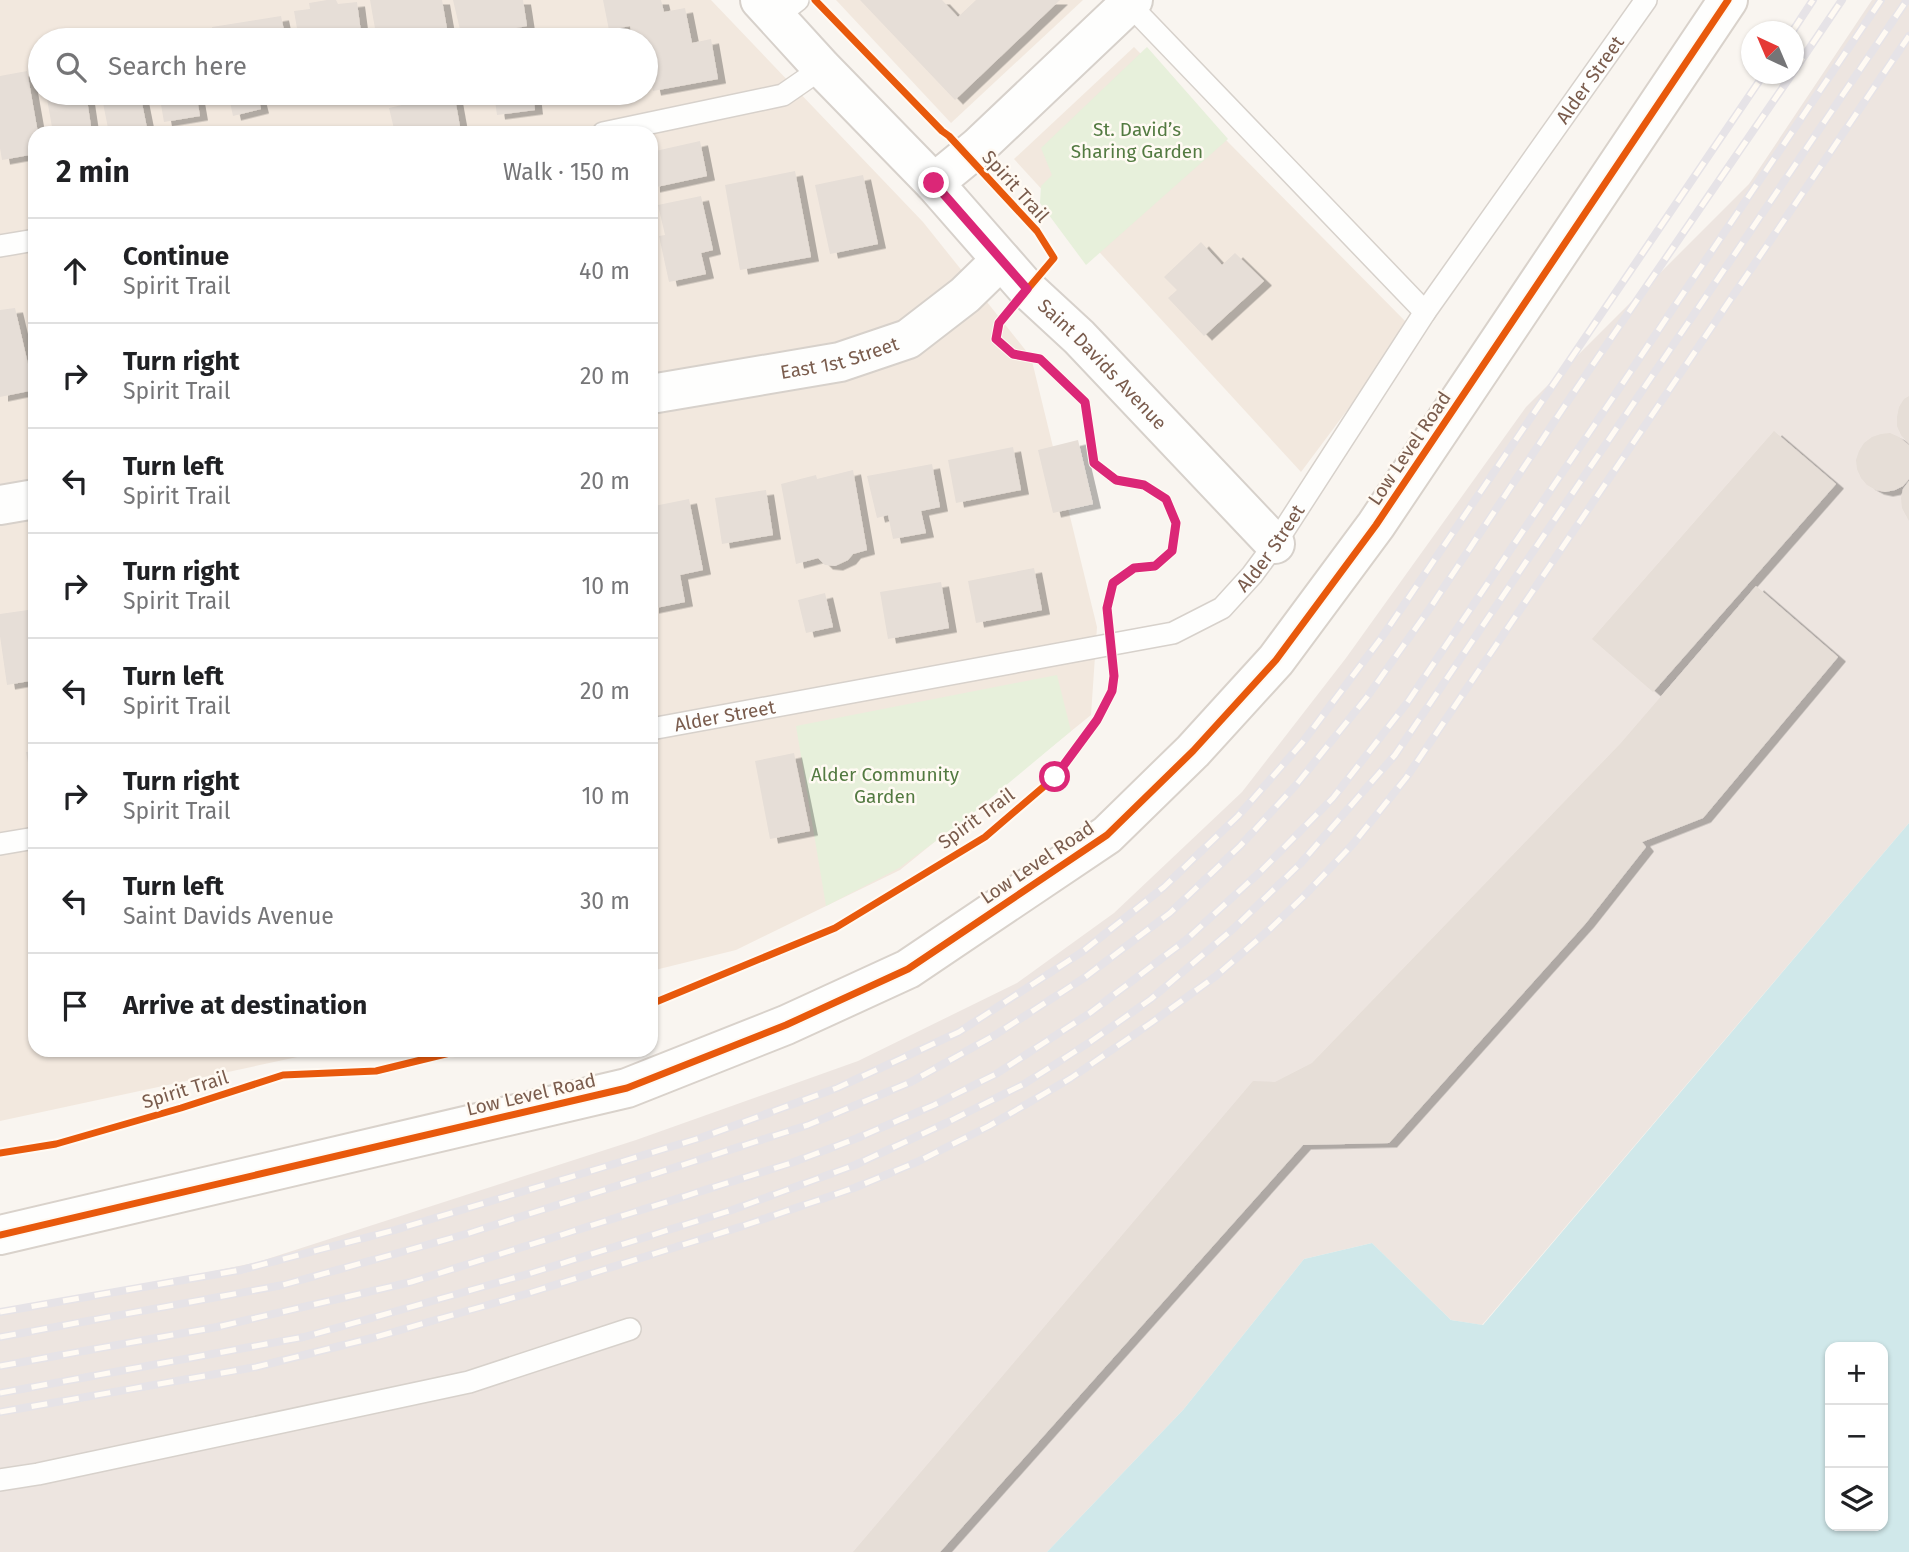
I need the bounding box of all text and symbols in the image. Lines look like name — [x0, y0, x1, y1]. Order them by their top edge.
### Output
north arrow — [1741, 21, 1804, 84]
search box — [28, 28, 658, 105]
street label: Alder Street — [1551, 32, 1629, 128]
icon: search — [52, 48, 90, 86]
text: Search here — [108, 51, 247, 82]
park label: St. David’s Sharing Garden — [1071, 118, 1203, 163]
street label: Spirit Trail — [977, 146, 1054, 227]
text: 2 min — [56, 154, 130, 190]
text: Walk · 150 m — [503, 158, 630, 186]
route end — [918, 167, 949, 198]
text: Continue — [123, 241, 229, 272]
icon: ahead — [56, 252, 94, 290]
text: 40 m — [579, 257, 630, 285]
text: Spirit Trail — [123, 272, 230, 300]
street label: Saint Davids Avenue — [1033, 294, 1171, 434]
street label: East 1st Street — [779, 332, 902, 384]
text: Turn right — [123, 346, 240, 377]
icon: right — [56, 357, 94, 395]
text: 20 m — [580, 362, 630, 390]
text: Spirit Trail — [123, 377, 230, 405]
street label: Low Level Road — [1363, 387, 1456, 509]
text: Turn left — [123, 451, 224, 482]
icon: left — [56, 462, 94, 500]
text: 20 m — [580, 467, 630, 495]
text: Spirit Trail — [123, 482, 230, 510]
street label: Alder Street — [1231, 500, 1310, 597]
text: Turn right — [123, 556, 240, 587]
icon: right — [56, 567, 94, 605]
text: 10 m — [581, 572, 630, 600]
text: Spirit Trail — [123, 587, 230, 615]
text: Turn left — [123, 661, 224, 692]
icon: left — [56, 672, 94, 710]
text: 20 m — [580, 677, 630, 705]
text: Spirit Trail — [123, 692, 230, 720]
street label: Alder Street — [673, 695, 777, 736]
route start — [1039, 761, 1070, 792]
park label: Alder Community Garden — [811, 763, 960, 808]
text: Turn right — [123, 766, 240, 797]
icon: right — [56, 777, 94, 815]
text: 10 m — [581, 782, 630, 810]
street label: Spirit Trail — [934, 783, 1019, 854]
text: Spirit Trail — [123, 797, 230, 825]
street label: Low Level Road — [976, 816, 1098, 909]
text: Turn left — [123, 871, 224, 902]
icon: left — [56, 882, 94, 920]
text: 30 m — [580, 887, 630, 915]
text: Saint Davids Avenue — [123, 902, 334, 930]
icon: arrive — [56, 987, 94, 1025]
text: Arrive at destination — [123, 990, 367, 1021]
street label: Spirit Trail — [139, 1065, 231, 1113]
street label: Low Level Road — [464, 1068, 598, 1121]
map controls — [1825, 1342, 1888, 1531]
button: + — [1825, 1342, 1888, 1405]
button: − — [1825, 1405, 1888, 1468]
button: layers — [1825, 1468, 1888, 1531]

